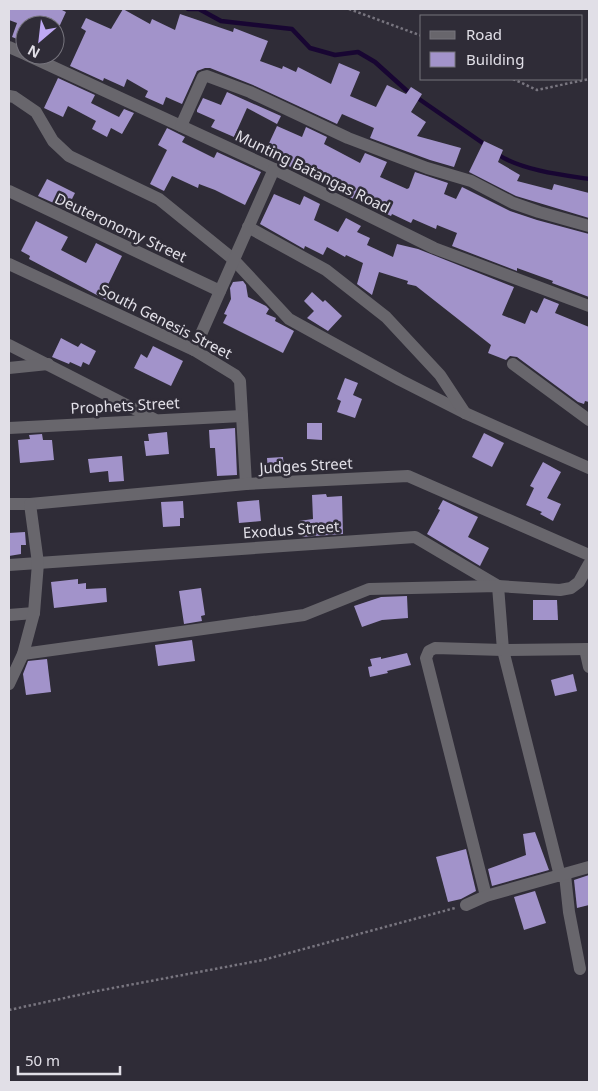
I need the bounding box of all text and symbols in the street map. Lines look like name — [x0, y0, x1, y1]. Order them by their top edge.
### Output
north arrow — [15, 15, 65, 65]
legend — [420, 15, 583, 80]
text: Road — [466, 24, 502, 44]
text: N — [24, 41, 43, 63]
text: Building — [466, 49, 524, 69]
street label: Munting Batangas Road — [232, 125, 394, 217]
street label: Deuteronomy Street — [52, 188, 191, 267]
street label: South Genesis Street — [96, 279, 236, 363]
street label: Prophets Street — [70, 392, 181, 418]
street label: Judges Street — [257, 453, 354, 478]
street label: Exodus Street — [242, 516, 340, 542]
scale bar — [18, 1044, 120, 1076]
text: 50 m — [25, 1050, 60, 1070]

